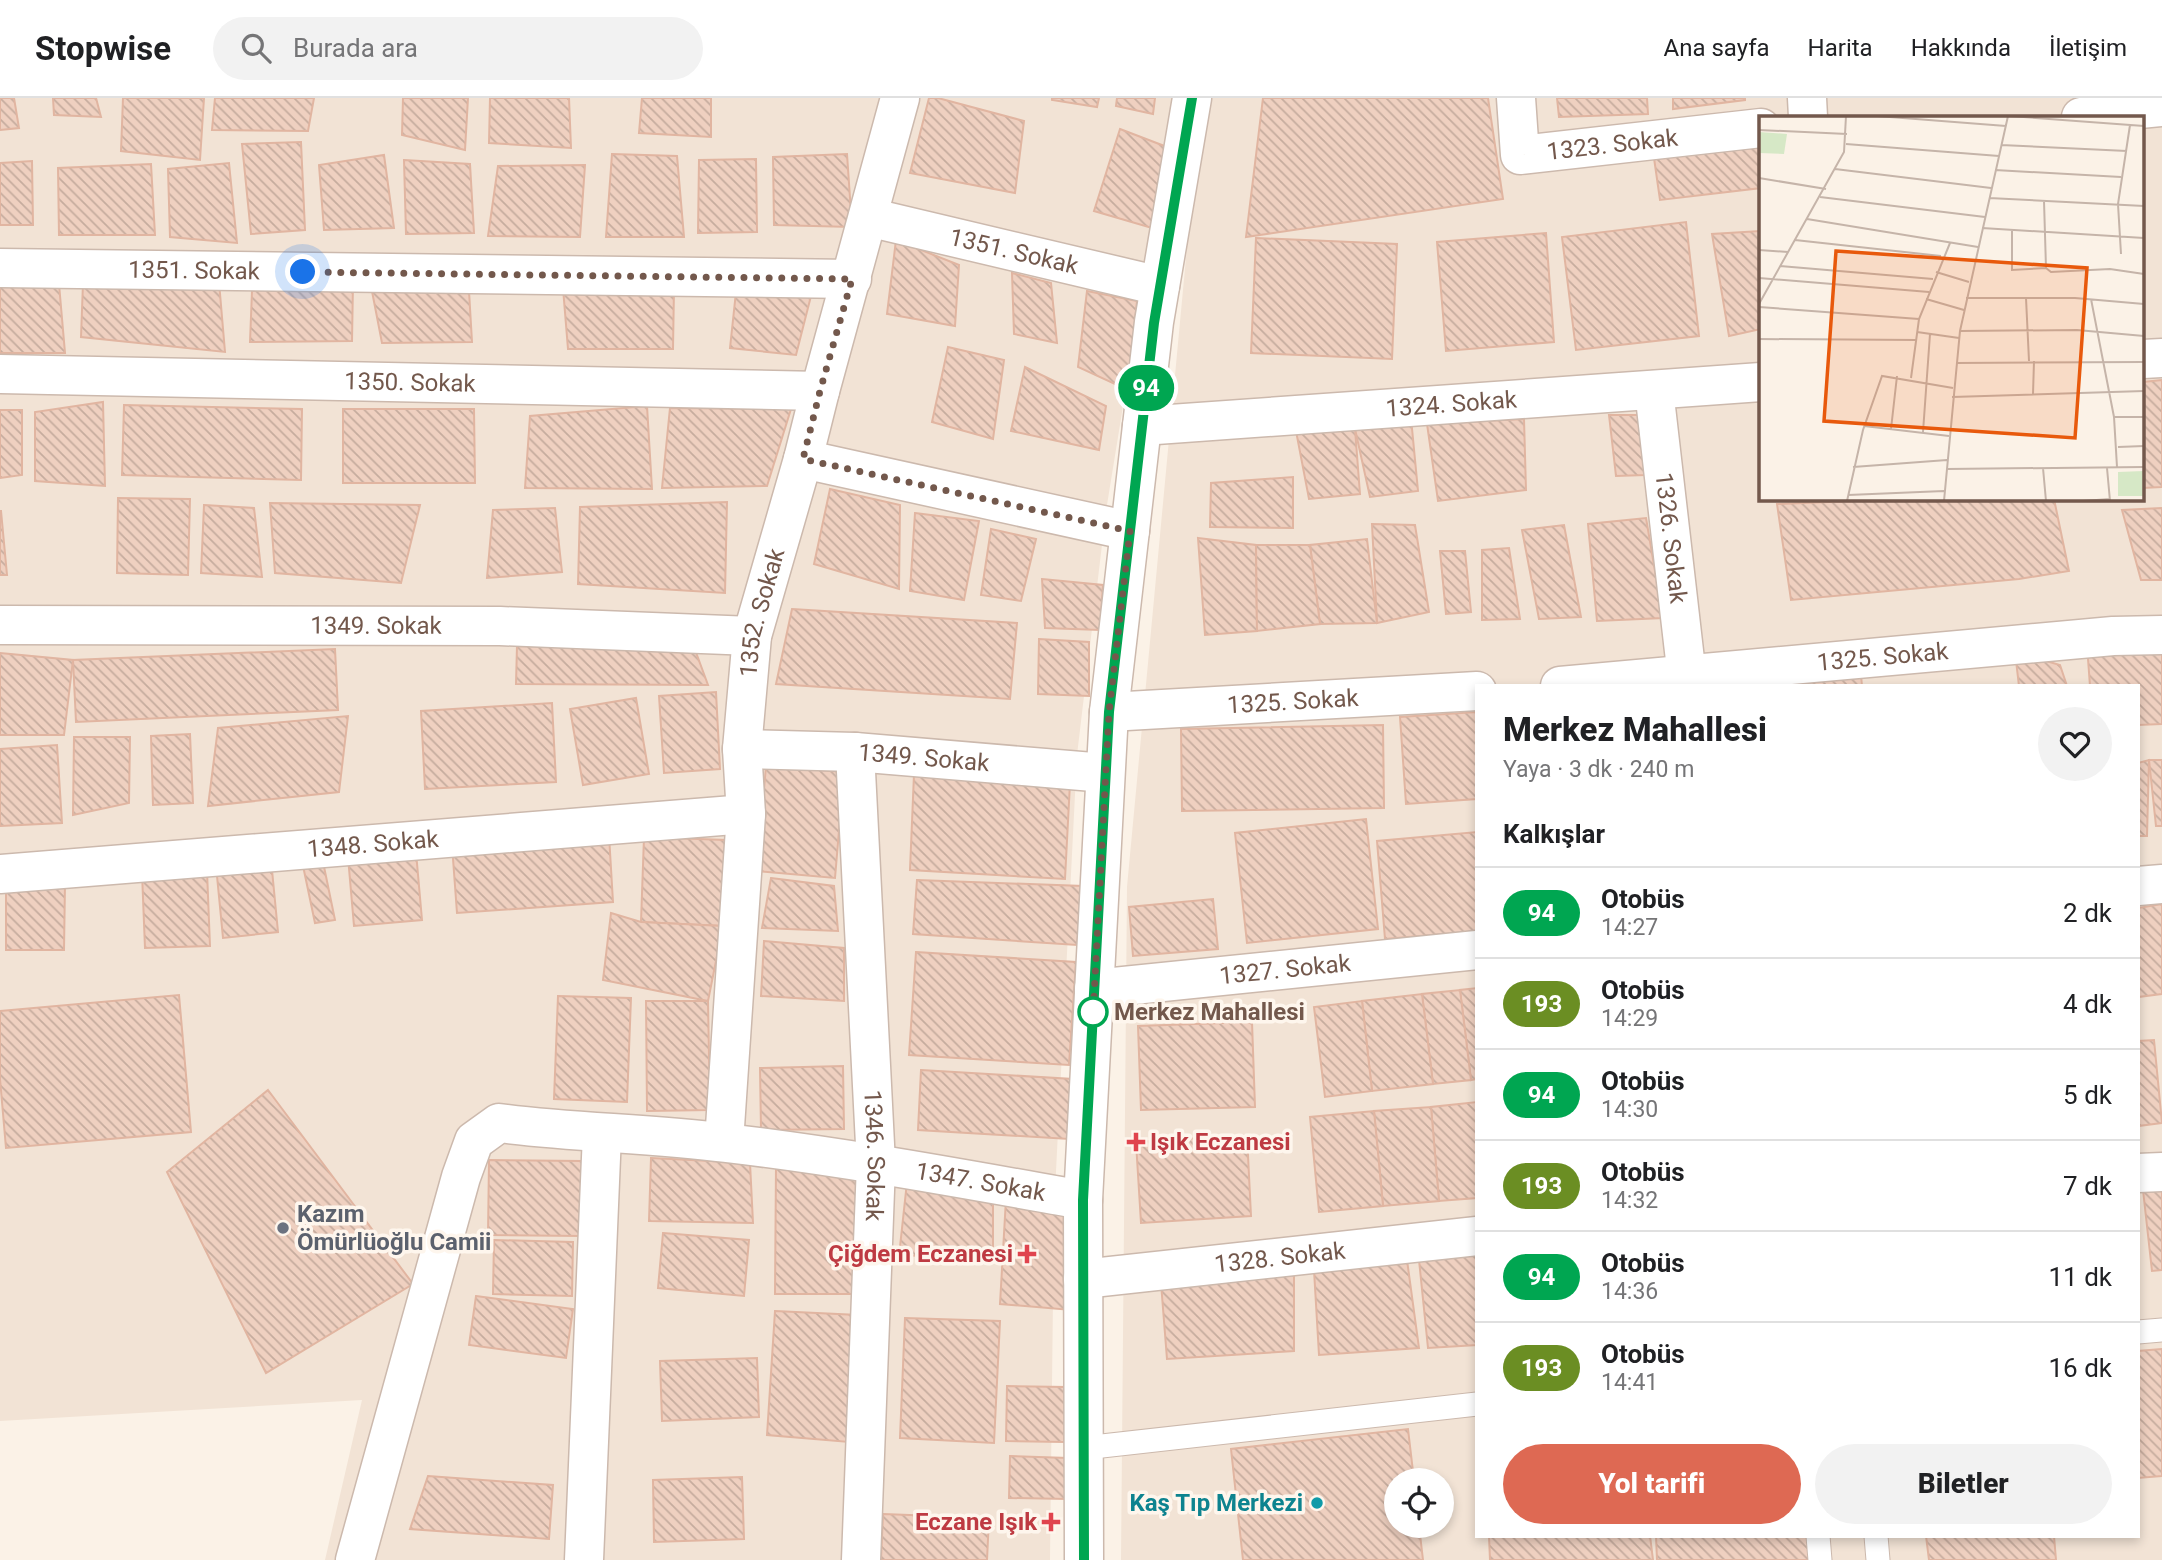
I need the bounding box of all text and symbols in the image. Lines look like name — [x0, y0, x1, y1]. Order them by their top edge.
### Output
search box — [213, 17, 703, 80]
text: Stopwise — [35, 29, 171, 68]
icon: search — [237, 29, 275, 67]
text: Burada ara — [293, 33, 418, 63]
text: Ana sayfa — [1664, 34, 1770, 62]
text: Harita — [1808, 34, 1873, 62]
text: Hakkında — [1911, 34, 2011, 62]
text: İletişim — [2049, 34, 2127, 62]
inset map — [1759, 116, 2144, 500]
street label: 1323. Sokak — [1545, 123, 1680, 166]
street label: 1351. Sokak — [947, 223, 1082, 280]
your location — [285, 254, 320, 289]
street label: 1351. Sokak — [128, 256, 261, 285]
line badge: 94 — [1114, 365, 1178, 411]
street label: 1350. Sokak — [344, 367, 477, 398]
text: 94 — [1132, 374, 1160, 402]
street label: 1324. Sokak — [1385, 385, 1519, 423]
street label: 1326. Sokak — [1650, 471, 1693, 606]
street label: 1352. Sokak — [734, 544, 791, 678]
street label: 1349. Sokak — [310, 612, 443, 640]
street label: 1325. Sokak — [1816, 637, 1950, 677]
street label: 1325. Sokak — [1226, 684, 1360, 719]
button: heart — [2038, 707, 2112, 781]
text: Merkez Mahallesi — [1503, 710, 1767, 749]
street label: 1349. Sokak — [857, 738, 991, 777]
text: Yaya · 3 dk · 240 m — [1503, 756, 1694, 783]
text: Kalkışlar — [1503, 819, 1605, 849]
street label: 1348. Sokak — [306, 825, 440, 863]
text: Otobüs — [1601, 884, 1685, 914]
text: 2 dk — [2063, 898, 2112, 928]
text: 94 — [1528, 899, 1555, 927]
text: 14:27 — [1601, 914, 1658, 941]
street label: 1327. Sokak — [1218, 949, 1353, 990]
text: Otobüs — [1601, 975, 1685, 1005]
text: 4 dk — [2063, 989, 2112, 1019]
text: 193 — [1521, 990, 1562, 1018]
marker: Merkez Mahallesi — [1078, 997, 1108, 1027]
place label: Merkez Mahallesi — [1114, 998, 1305, 1026]
text: 14:29 — [1601, 1005, 1658, 1032]
text: Otobüs — [1601, 1066, 1685, 1096]
text: 5 dk — [2063, 1080, 2112, 1110]
text: 94 — [1528, 1081, 1555, 1109]
street label: 1346. Sokak — [858, 1089, 890, 1223]
text: 14:30 — [1601, 1096, 1658, 1123]
place label: Işık Eczanesi — [1150, 1128, 1291, 1156]
marker: Işık Eczanesi — [1128, 1134, 1144, 1150]
street label: 1347. Sokak — [913, 1157, 1049, 1207]
text: Otobüs — [1601, 1157, 1685, 1187]
text: 7 dk — [2063, 1171, 2112, 1201]
text: 193 — [1521, 1172, 1562, 1200]
text: 14:32 — [1601, 1187, 1658, 1214]
place label: Kazım Ömürlüoğlu Camii — [297, 1200, 491, 1256]
marker: Kazım Ömürlüoğlu Camii — [275, 1220, 291, 1236]
street label: 1328. Sokak — [1213, 1236, 1348, 1279]
place label: Çiğdem Eczanesi — [828, 1240, 1013, 1268]
marker: Çiğdem Eczanesi — [1019, 1246, 1035, 1262]
text: Otobüs — [1601, 1248, 1685, 1278]
text: 11 dk — [2048, 1262, 2112, 1292]
text: 94 — [1528, 1263, 1555, 1291]
text: 14:36 — [1601, 1278, 1658, 1305]
text: Otobüs — [1601, 1339, 1685, 1369]
text: 16 dk — [2048, 1353, 2112, 1383]
text: 193 — [1521, 1354, 1562, 1382]
text: 14:41 — [1601, 1369, 1658, 1396]
button: Yol tarifi — [1503, 1444, 1801, 1524]
button: Biletler — [1815, 1444, 2112, 1524]
map controls — [1384, 1468, 1454, 1538]
button: locate — [1384, 1468, 1454, 1538]
place label: Kaş Tıp Merkezi — [1129, 1489, 1303, 1517]
marker: Kaş Tıp Merkezi — [1309, 1495, 1325, 1511]
place label: Eczane Işık — [915, 1508, 1038, 1536]
marker: Eczane Işık — [1043, 1514, 1059, 1530]

